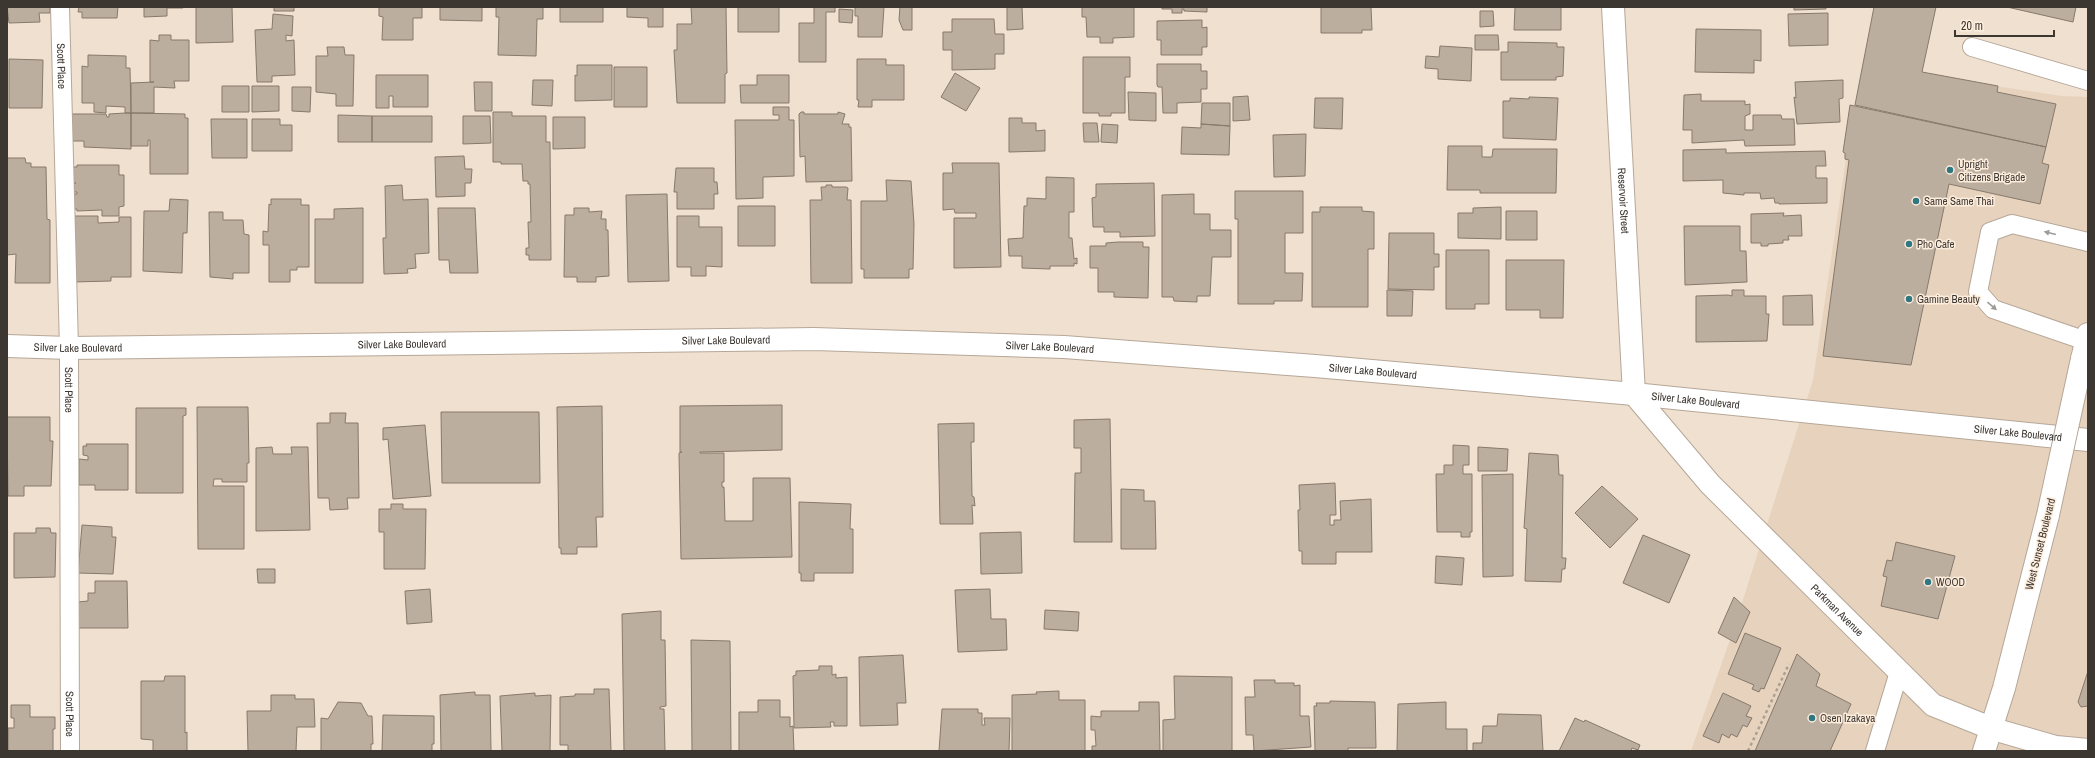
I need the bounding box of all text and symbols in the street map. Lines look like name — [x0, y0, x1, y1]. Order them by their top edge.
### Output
scale bar — [1955, 12, 2054, 38]
text: 20 m — [1961, 18, 1983, 34]
street label: Scott Place — [54, 43, 69, 89]
place label: Upright Citizens Brigade — [1958, 157, 2025, 184]
marker: Upright Citizens Brigade — [1945, 165, 1955, 175]
street label: Reservoir Street — [1615, 167, 1632, 234]
place label: Same Same Thai — [1924, 194, 1994, 208]
marker: Same Same Thai — [1911, 196, 1921, 206]
one-way arrow — [2044, 229, 2056, 235]
place label: Pho Cafe — [1917, 237, 1955, 251]
marker: Pho Cafe — [1904, 239, 1914, 249]
place label: Gamine Beauty — [1917, 292, 1980, 306]
marker: Gamine Beauty — [1904, 294, 1914, 304]
one-way arrow — [1986, 302, 1997, 311]
street label: Silver Lake Boulevard — [682, 333, 770, 348]
street label: Silver Lake Boulevard — [358, 336, 446, 352]
street label: Silver Lake Boulevard — [1005, 338, 1094, 356]
street label: Silver Lake Boulevard — [34, 340, 122, 355]
street label: Silver Lake Boulevard — [1328, 360, 1418, 382]
street label: Scott Place — [62, 367, 76, 413]
street label: Silver Lake Boulevard — [1651, 389, 1740, 412]
street label: Silver Lake Boulevard — [1973, 421, 2063, 444]
street label: West Sunset Boulevard — [2022, 497, 2058, 591]
place label: WOOD — [1936, 575, 1965, 589]
marker: WOOD — [1923, 577, 1933, 587]
street label: Parkman Avenue — [1808, 581, 1867, 639]
street label: Scott Place — [63, 691, 77, 737]
place label: Osen Izakaya — [1820, 711, 1875, 725]
marker: Osen Izakaya — [1807, 713, 1817, 723]

